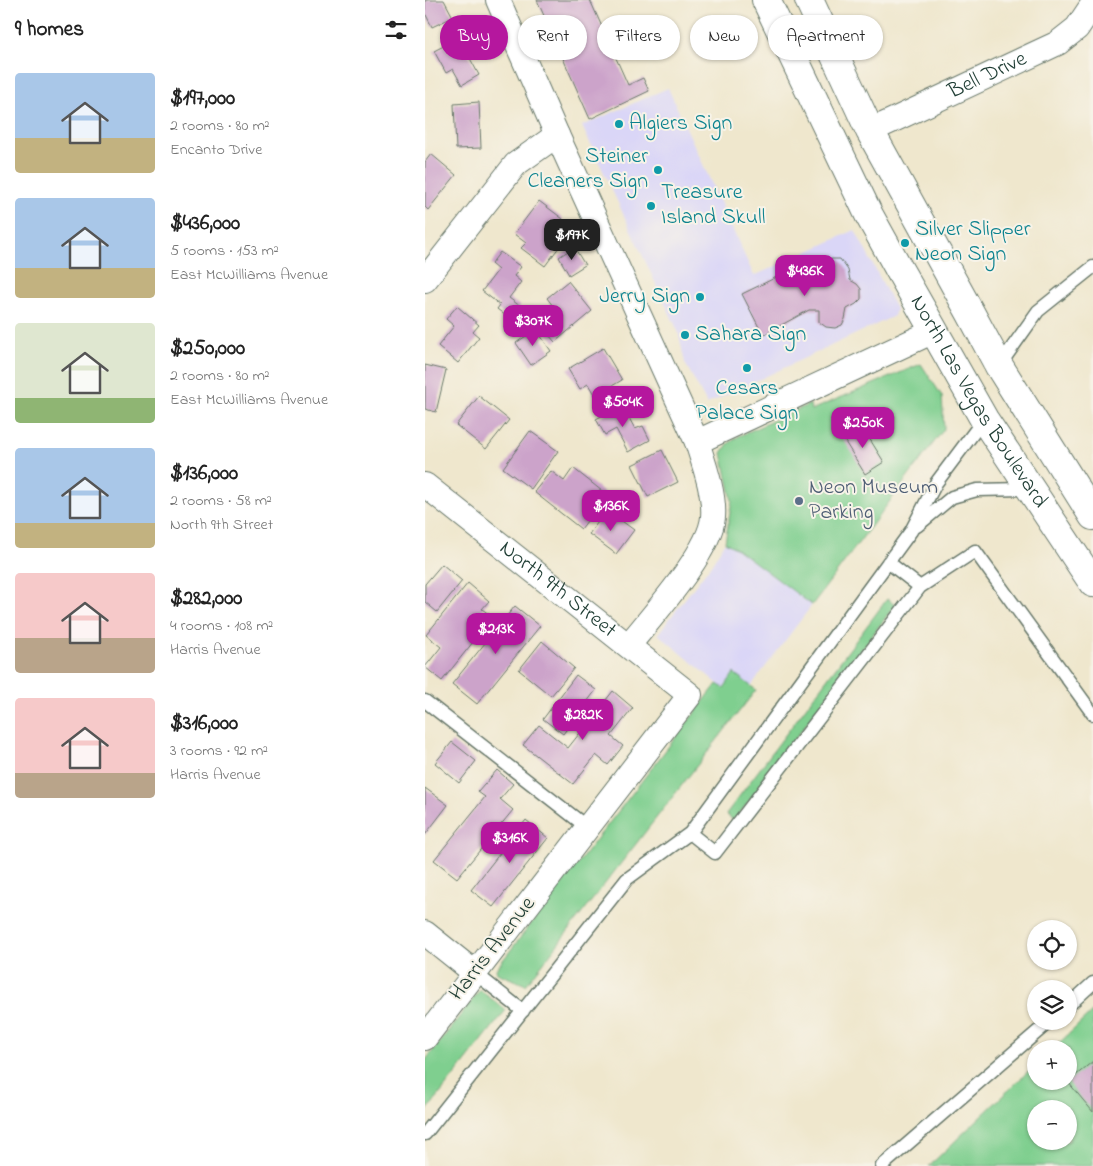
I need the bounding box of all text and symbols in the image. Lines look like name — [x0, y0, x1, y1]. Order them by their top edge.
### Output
text: 9 homes — [15, 15, 84, 45]
chip: Buy — [440, 15, 508, 60]
chip: Rent — [518, 15, 587, 60]
chip: Filters — [597, 15, 680, 60]
chip: New — [690, 15, 758, 60]
chip: Apartment — [768, 15, 883, 60]
icon: filters — [382, 16, 410, 44]
street label: Bell Drive — [942, 44, 1032, 109]
text: $197,000 — [170, 84, 235, 114]
icon: home — [55, 93, 115, 153]
place label: Algiers Sign — [629, 108, 732, 141]
text: 2 rooms · 80 m² — [170, 114, 270, 138]
marker: Algiers Sign — [613, 118, 625, 130]
text: Encanto Drive — [170, 138, 262, 162]
place label: Steiner Cleaners Sign — [527, 141, 648, 199]
marker: Steiner Cleaners Sign — [652, 164, 664, 176]
place label: Treasure Island Skull — [661, 177, 765, 234]
marker: Treasure Island Skull — [645, 200, 657, 212]
text: $436,000 — [170, 209, 240, 239]
place label: Silver Slipper Neon Sign — [915, 214, 1031, 272]
icon: home — [55, 218, 115, 278]
pin: $197K — [537, 218, 607, 261]
text: $197K — [555, 223, 589, 247]
marker: Silver Slipper Neon Sign — [899, 237, 911, 249]
text: 5 rooms · 153 m² — [170, 239, 279, 263]
pin: $436K — [770, 254, 840, 297]
text: $436K — [786, 259, 824, 283]
text: East McWilliams Avenue — [170, 263, 328, 287]
place label: Jerry Sign — [599, 281, 690, 314]
street label: North Las Vegas Boulevard — [901, 290, 1055, 515]
marker: Jerry Sign — [694, 291, 706, 303]
pin: $307K — [498, 304, 568, 347]
text: $307K — [514, 309, 552, 333]
place label: Sahara Sign — [695, 319, 806, 352]
marker: Sahara Sign — [679, 329, 691, 341]
text: $250,000 — [170, 334, 245, 364]
icon: home — [55, 343, 115, 403]
marker: Cesars Palace Sign — [741, 362, 753, 374]
text: 2 rooms · 80 m² — [170, 364, 270, 388]
place label: Cesars Palace Sign — [696, 373, 798, 431]
pin: $504K — [588, 386, 658, 428]
text: East McWilliams Avenue — [170, 388, 328, 412]
text: $504K — [603, 390, 643, 414]
pin: $250K — [828, 406, 898, 449]
text: $250K — [842, 411, 884, 435]
text: $136,000 — [170, 459, 238, 489]
icon: home — [55, 468, 115, 528]
place label: Neon Museum Parking — [809, 472, 938, 530]
text: 2 rooms · 58 m² — [170, 489, 272, 513]
pin: $136K — [576, 490, 646, 532]
text: $136K — [593, 494, 629, 518]
marker: Neon Museum Parking — [793, 495, 805, 507]
text: North 9th Street — [170, 513, 273, 537]
street label: North 9th Street — [492, 533, 624, 647]
text: $282,000 — [170, 584, 242, 614]
icon: home — [55, 593, 115, 653]
pin: $213K — [461, 612, 531, 655]
text: 4 rooms · 108 m² — [170, 614, 273, 638]
text: $213K — [477, 617, 515, 641]
text: Harris Avenue — [170, 638, 261, 662]
pin: $282K — [548, 698, 618, 741]
text: $282K — [563, 703, 603, 727]
text: $316,000 — [170, 709, 238, 739]
icon: home — [55, 718, 115, 778]
text: 3 rooms · 92 m² — [170, 739, 268, 763]
text: Harris Avenue — [170, 763, 261, 787]
pin: $316K — [475, 822, 545, 864]
text: $316K — [492, 826, 528, 850]
street label: Harris Avenue — [442, 890, 544, 1008]
map controls — [1027, 920, 1077, 1150]
button: locate — [1027, 920, 1077, 970]
button: layers — [1027, 980, 1077, 1030]
button: + — [1027, 1040, 1077, 1090]
button: − — [1027, 1100, 1077, 1150]

